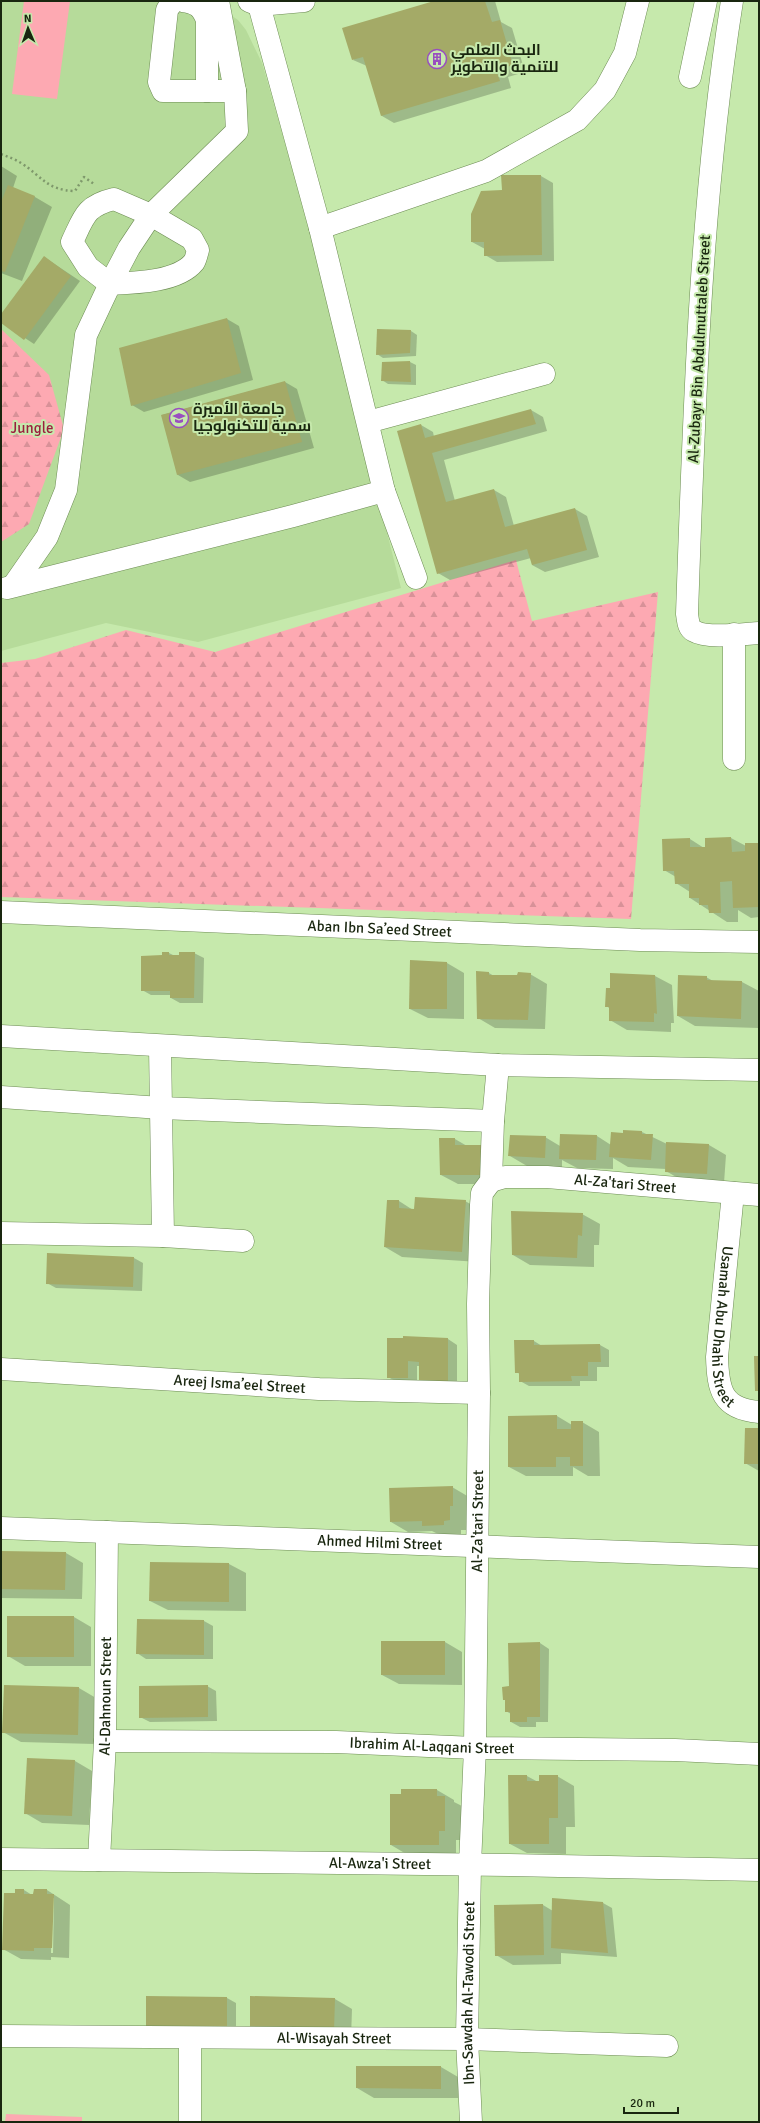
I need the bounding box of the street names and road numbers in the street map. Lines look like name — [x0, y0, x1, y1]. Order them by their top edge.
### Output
street label: Al-Zubayr Bin Abdulmuttaleb Street — [684, 235, 714, 463]
street label: Aban Ibn Sa’eed Street — [307, 916, 452, 941]
street label: Al-Za'tari Street — [573, 1170, 677, 1197]
street label: Usamah Abu Dhahi Street — [708, 1245, 738, 1412]
street label: Areej Isma’eel Street — [173, 1371, 306, 1397]
street label: Al-Za'tari Street — [468, 1470, 487, 1573]
street label: Ahmed Hilmi Street — [317, 1531, 443, 1554]
street label: Al-Dahnoun Street — [95, 1637, 115, 1756]
street label: Ibrahim Al-Laqqani Street — [349, 1734, 514, 1757]
street label: Al-Awza'i Street — [329, 1854, 431, 1873]
street label: Ibn-Sawdah Al-Tawodi Street — [458, 1901, 478, 2085]
street label: Al-Wisayah Street — [277, 2029, 391, 2048]

